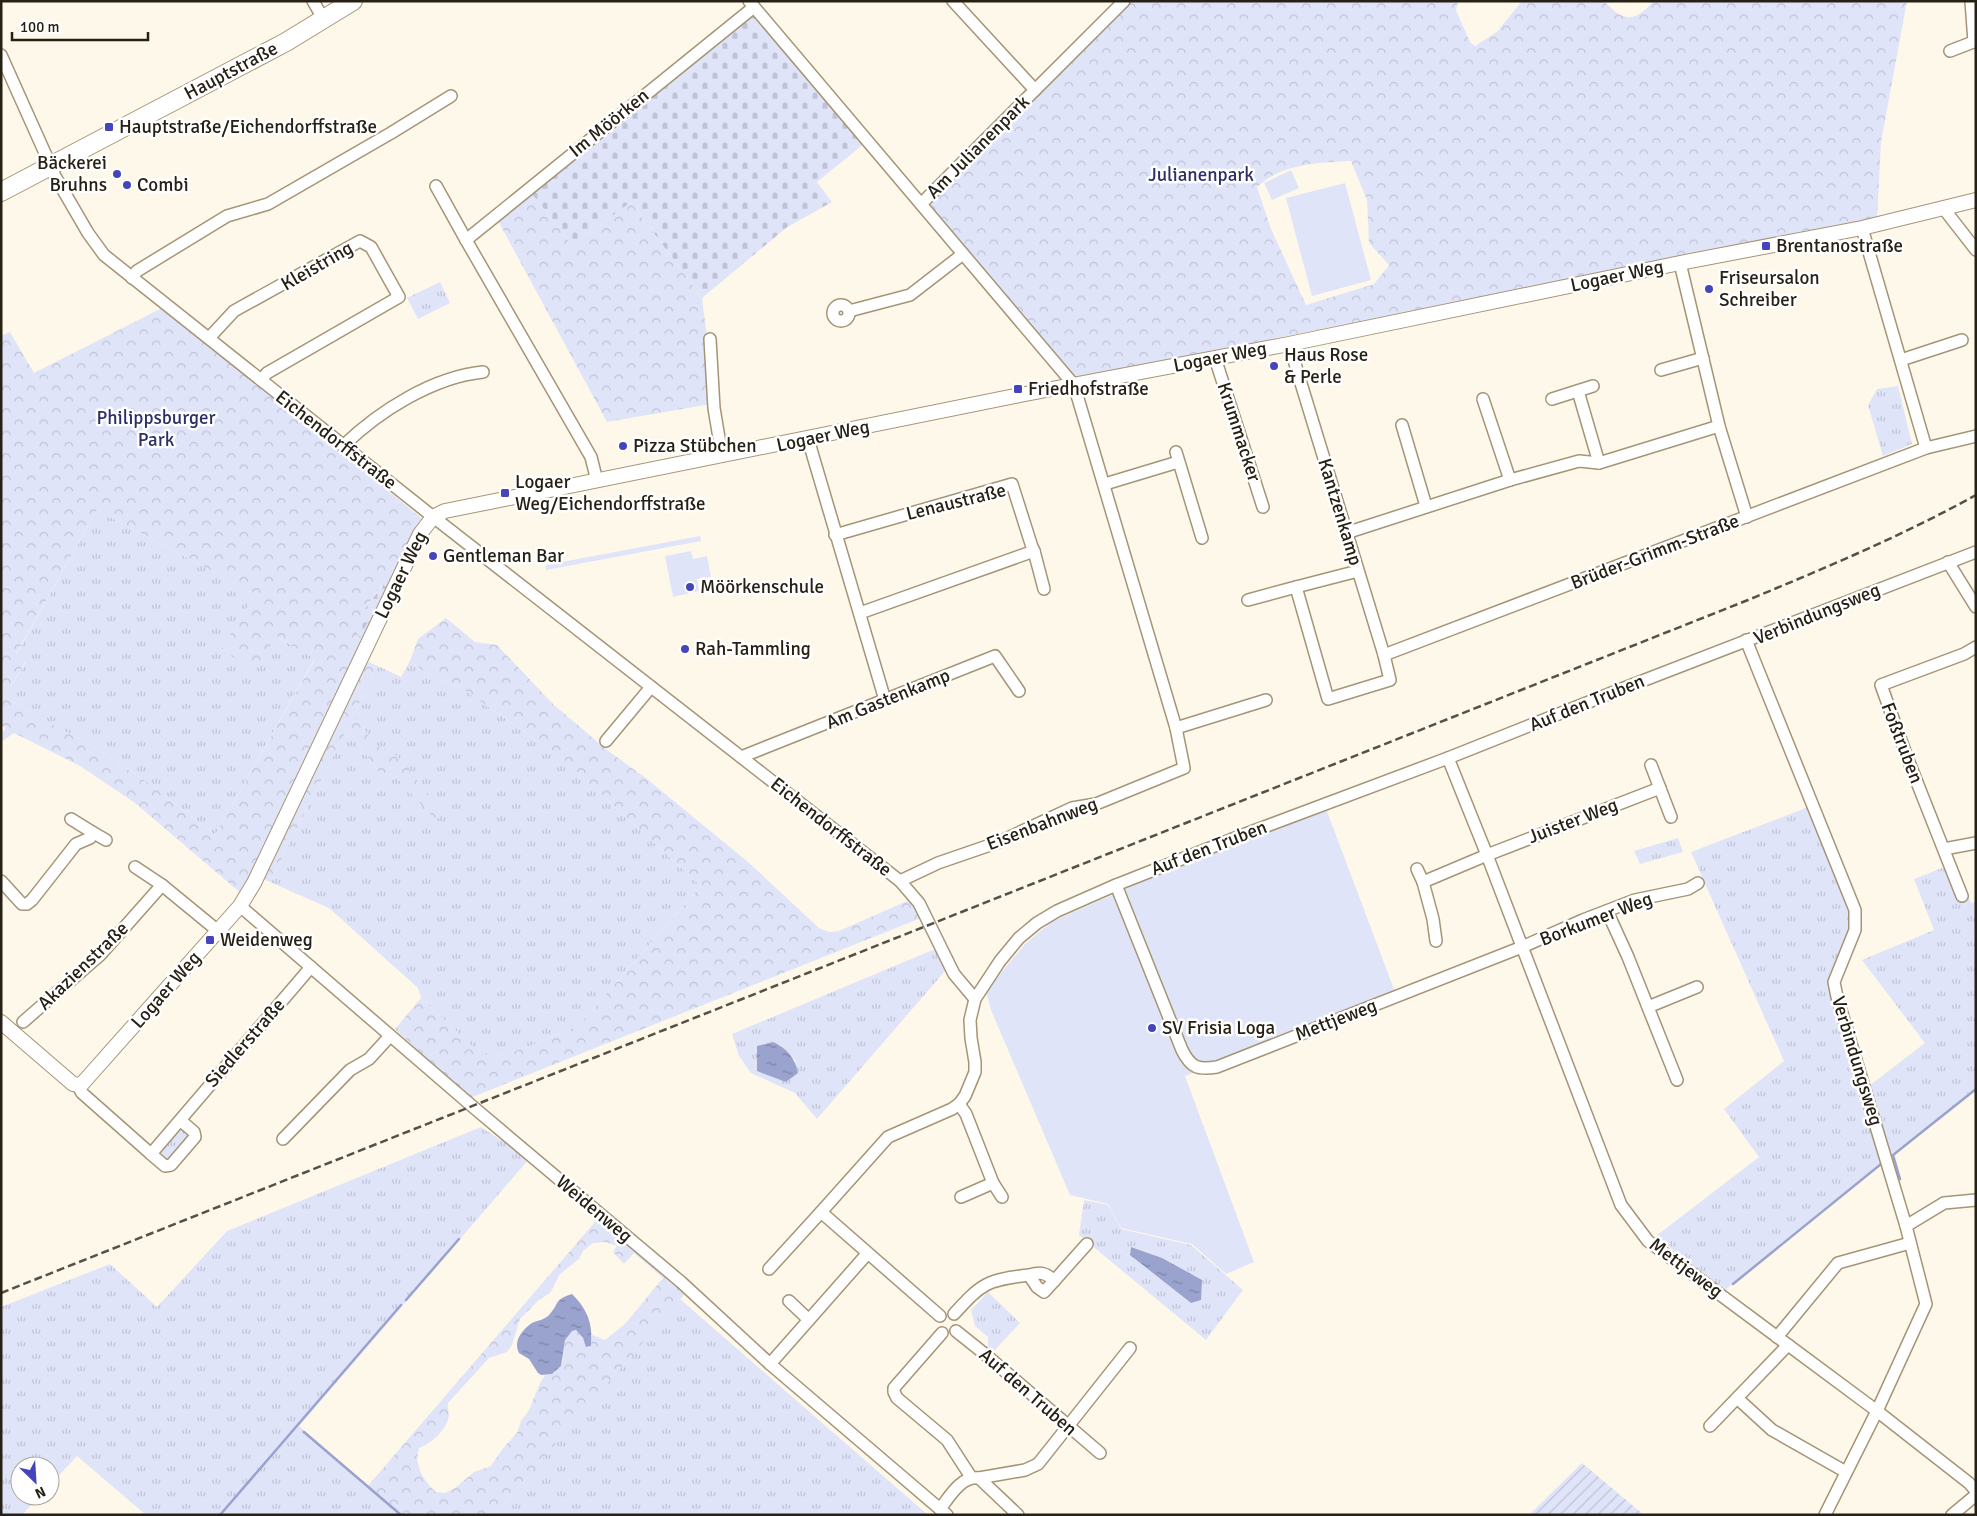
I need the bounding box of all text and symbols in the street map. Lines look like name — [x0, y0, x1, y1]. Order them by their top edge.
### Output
scale bar — [12, 10, 149, 42]
text: 100 m — [20, 18, 60, 36]
street label: Hauptstraße — [180, 36, 282, 106]
street label: Im Möörken — [564, 83, 654, 163]
street label: Am Julianenpark — [921, 90, 1035, 204]
place label: Hauptstraße/Eichendorffstraße — [119, 115, 377, 139]
marker: Hauptstraße/Eichendorffstraße — [103, 121, 115, 133]
place label: Bäckerei Bruhns — [37, 151, 107, 197]
park label: Julianenpark — [1148, 163, 1254, 187]
marker: Bäckerei Bruhns — [111, 168, 123, 180]
place label: Combi — [137, 173, 189, 197]
marker: Combi — [121, 179, 133, 191]
place label: Brentanostraße — [1776, 234, 1903, 258]
street label: Kleistring — [277, 236, 357, 296]
marker: Brentanostraße — [1760, 240, 1772, 252]
street label: Logaer Weg — [1568, 254, 1666, 298]
place label: Friseursalon Schreiber — [1719, 266, 1820, 312]
marker: Friseursalon Schreiber — [1703, 283, 1715, 295]
street label: Logaer Weg — [1171, 336, 1269, 378]
place label: Haus Rose & Perle — [1284, 343, 1368, 389]
marker: Haus Rose & Perle — [1268, 360, 1280, 372]
place label: Friedhofstraße — [1028, 377, 1149, 401]
street label: Krummacker — [1212, 379, 1266, 485]
marker: Friedhofstraße — [1012, 383, 1024, 395]
street label: Eichendorffstraße — [270, 385, 402, 495]
park label: Philippsburger Park — [96, 406, 216, 452]
street label: Logaer Weg — [774, 414, 872, 458]
place label: Pizza Stübchen — [633, 434, 757, 458]
marker: Pizza Stübchen — [617, 440, 629, 452]
street label: Kantzenkamp — [1312, 456, 1368, 568]
place label: Logaer Weg/Eichendorffstraße — [515, 470, 706, 516]
street label: Lenaustraße — [904, 478, 1008, 526]
marker: Logaer Weg/Eichendorffstraße — [499, 487, 511, 499]
street label: Brüder-Grimm-Straße — [1567, 509, 1743, 595]
street label: Logaer Weg — [369, 527, 433, 623]
place label: Gentleman Bar — [443, 544, 564, 568]
marker: Gentleman Bar — [427, 550, 439, 562]
place label: Möörkenschule — [700, 575, 824, 599]
street label: Verbindungsweg — [1750, 578, 1884, 650]
marker: Möörkenschule — [684, 581, 696, 593]
place label: Rah-Tammling — [695, 637, 811, 661]
marker: Rah-Tammling — [679, 643, 691, 655]
street label: Am Gastenkamp — [822, 663, 954, 735]
street label: Auf den Truben — [1526, 669, 1648, 737]
street label: Foßtruben — [1876, 699, 1928, 787]
street label: Eichendorffstraße — [765, 772, 897, 882]
street label: Eisenbahnweg — [983, 792, 1101, 856]
street label: Juister Weg — [1525, 793, 1621, 849]
street label: Auf den Truben — [1148, 815, 1270, 881]
street label: Borkumer Weg — [1536, 887, 1656, 951]
street label: Akazienstraße — [33, 917, 133, 1015]
place label: Weidenweg — [220, 928, 313, 952]
marker: Weidenweg — [204, 934, 216, 946]
street label: Logaer Weg — [126, 946, 206, 1034]
street label: Mettjeweg — [1292, 993, 1380, 1047]
street label: Verbindungsweg — [1826, 993, 1888, 1129]
street label: Siedlerstraße — [200, 994, 290, 1092]
place label: SV Frisia Loga — [1162, 1016, 1275, 1040]
marker: SV Frisia Loga — [1146, 1022, 1158, 1034]
street label: Weidenweg — [551, 1170, 637, 1248]
street label: Mettjeweg — [1644, 1233, 1728, 1303]
street label: Auf den Truben — [974, 1343, 1082, 1441]
north arrow — [10, 1456, 60, 1506]
text: N — [32, 1483, 48, 1502]

